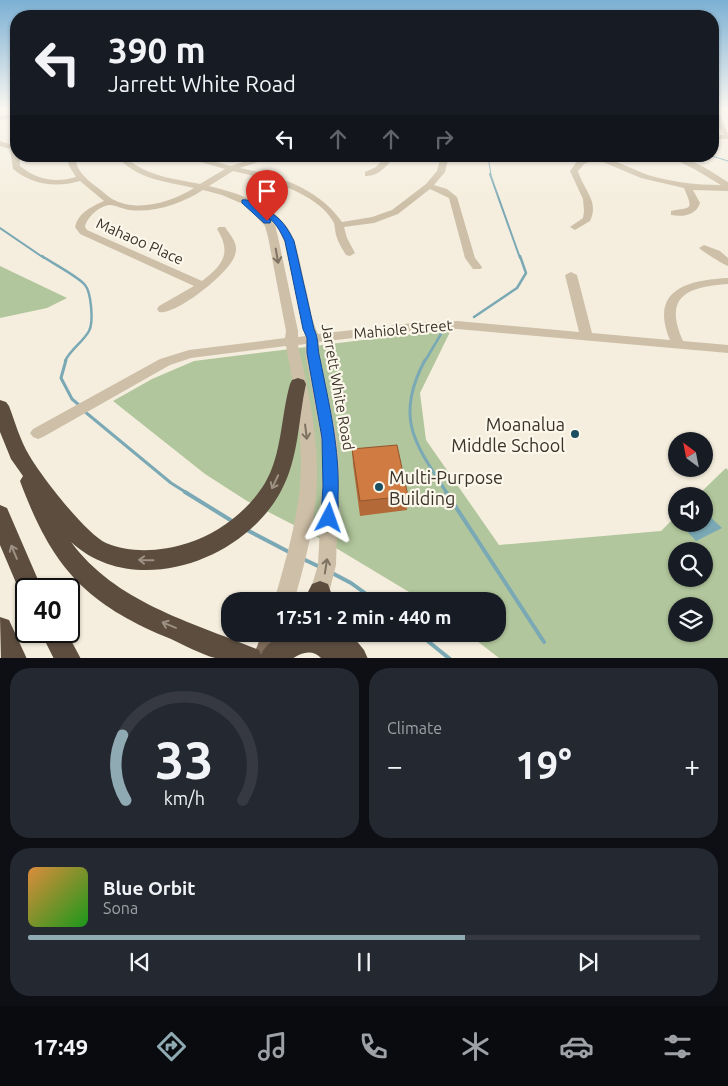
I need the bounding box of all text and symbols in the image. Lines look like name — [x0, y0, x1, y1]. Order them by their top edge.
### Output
icon: left — [25, 30, 90, 95]
text: 390 m — [108, 30, 206, 70]
text: Jarrett White Road — [108, 71, 296, 96]
icon: left — [271, 125, 299, 153]
icon: ahead — [324, 125, 352, 153]
icon: ahead — [377, 125, 405, 153]
icon: right — [430, 125, 458, 153]
pin — [246, 170, 288, 221]
icon: arrive — [253, 177, 281, 205]
street label: Mahaoo Place — [94, 214, 186, 268]
one-way arrow — [273, 248, 283, 264]
street label: Mahiole Street — [353, 316, 453, 342]
street label: Jarrett White Road — [318, 322, 358, 452]
place label: Moanalua Middle School — [451, 414, 565, 455]
one-way arrow — [301, 423, 311, 439]
marker: Moanalua Middle School — [569, 428, 581, 440]
north arrow — [668, 432, 712, 478]
map controls — [668, 432, 713, 642]
place label: Multi-Purpose Building — [389, 467, 503, 508]
one-way arrow — [270, 474, 280, 489]
marker: Multi-Purpose Building — [373, 481, 385, 493]
button: sound — [668, 487, 713, 532]
position arrow — [302, 491, 354, 543]
button: search — [668, 542, 713, 587]
one-way arrow — [8, 545, 18, 560]
one-way arrow — [138, 555, 154, 565]
one-way arrow — [321, 558, 331, 574]
speed limit sign: 40 — [15, 578, 80, 643]
button: layers — [668, 597, 713, 642]
text: 17:51 · 2 min · 440 m — [276, 606, 451, 628]
one-way arrow — [162, 620, 177, 629]
text: Climate — [387, 719, 442, 737]
text: 33 — [155, 731, 214, 789]
text: 19° — [515, 744, 572, 786]
text: − — [387, 750, 403, 781]
text: + — [684, 750, 700, 781]
text: km/h — [164, 788, 205, 808]
text: Blue Orbit — [103, 877, 196, 899]
text: Sona — [103, 899, 138, 917]
icon: previous — [126, 948, 154, 976]
icon: pause — [350, 948, 378, 976]
icon: next — [574, 948, 602, 976]
icon: directions — [154, 1029, 189, 1064]
icon: music — [255, 1029, 290, 1064]
icon: phone — [356, 1029, 391, 1064]
icon: climate — [458, 1029, 493, 1064]
icon: car — [559, 1029, 594, 1064]
icon: filters — [660, 1029, 695, 1064]
text: 17:49 — [33, 1034, 88, 1059]

